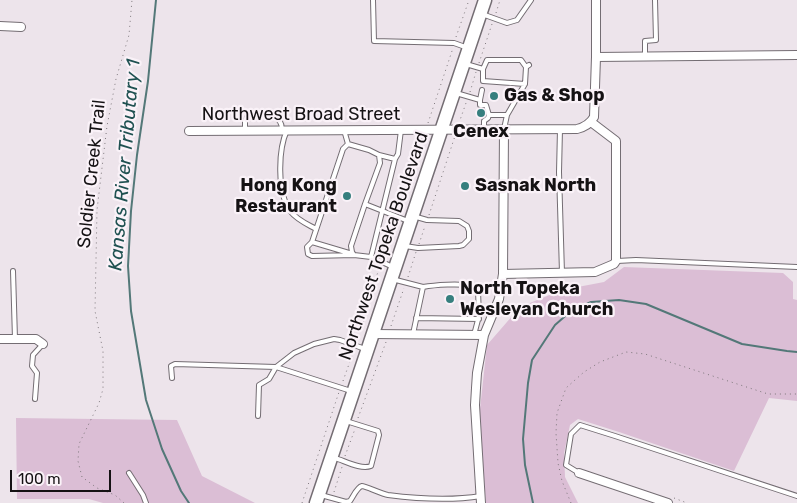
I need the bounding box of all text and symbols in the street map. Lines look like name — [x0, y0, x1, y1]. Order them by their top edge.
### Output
water label: Kansas River Tributary 1 — [104, 58, 146, 272]
place label: Gas & Shop — [504, 85, 605, 107]
marker: Gas & Shop — [488, 90, 500, 102]
street label: Soldier Creek Trail — [73, 99, 111, 249]
street label: Northwest Broad Street — [202, 104, 400, 126]
marker: Cenex — [475, 107, 487, 119]
place label: Cenex — [453, 121, 509, 143]
street label: Northwest Topeka Boulevard — [335, 129, 433, 363]
place label: Hong Kong Restaurant — [235, 175, 337, 218]
place label: Sasnak North — [475, 175, 596, 197]
marker: Sasnak North — [459, 180, 471, 192]
marker: Hong Kong Restaurant — [341, 190, 353, 202]
place label: North Topeka Wesleyan Church — [460, 278, 613, 320]
marker: North Topeka Wesleyan Church — [444, 293, 456, 305]
scale bar — [12, 460, 114, 492]
text: 100 m — [18, 470, 60, 488]

